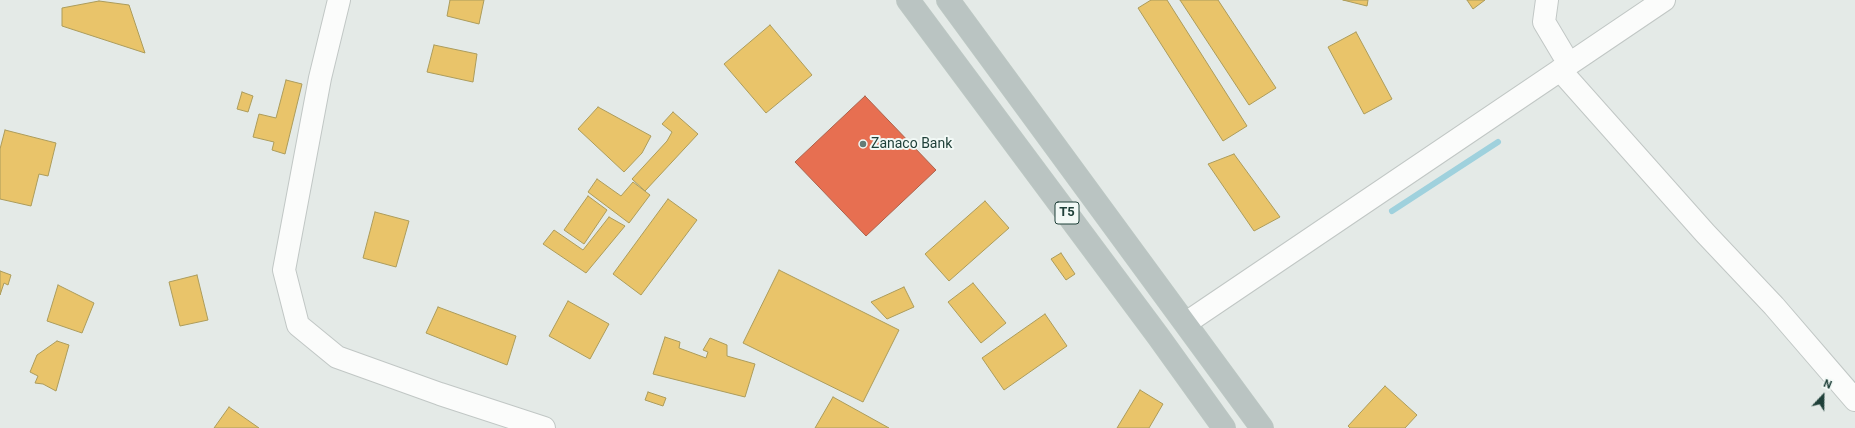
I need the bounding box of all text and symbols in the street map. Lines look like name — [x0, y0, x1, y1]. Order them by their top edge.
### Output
place label: Zanaco Bank — [871, 136, 952, 152]
marker: Zanaco Bank — [858, 139, 868, 149]
road number: T5 — [1055, 202, 1079, 224]
north arrow — [1803, 376, 1843, 416]
text: N — [1822, 377, 1834, 392]

